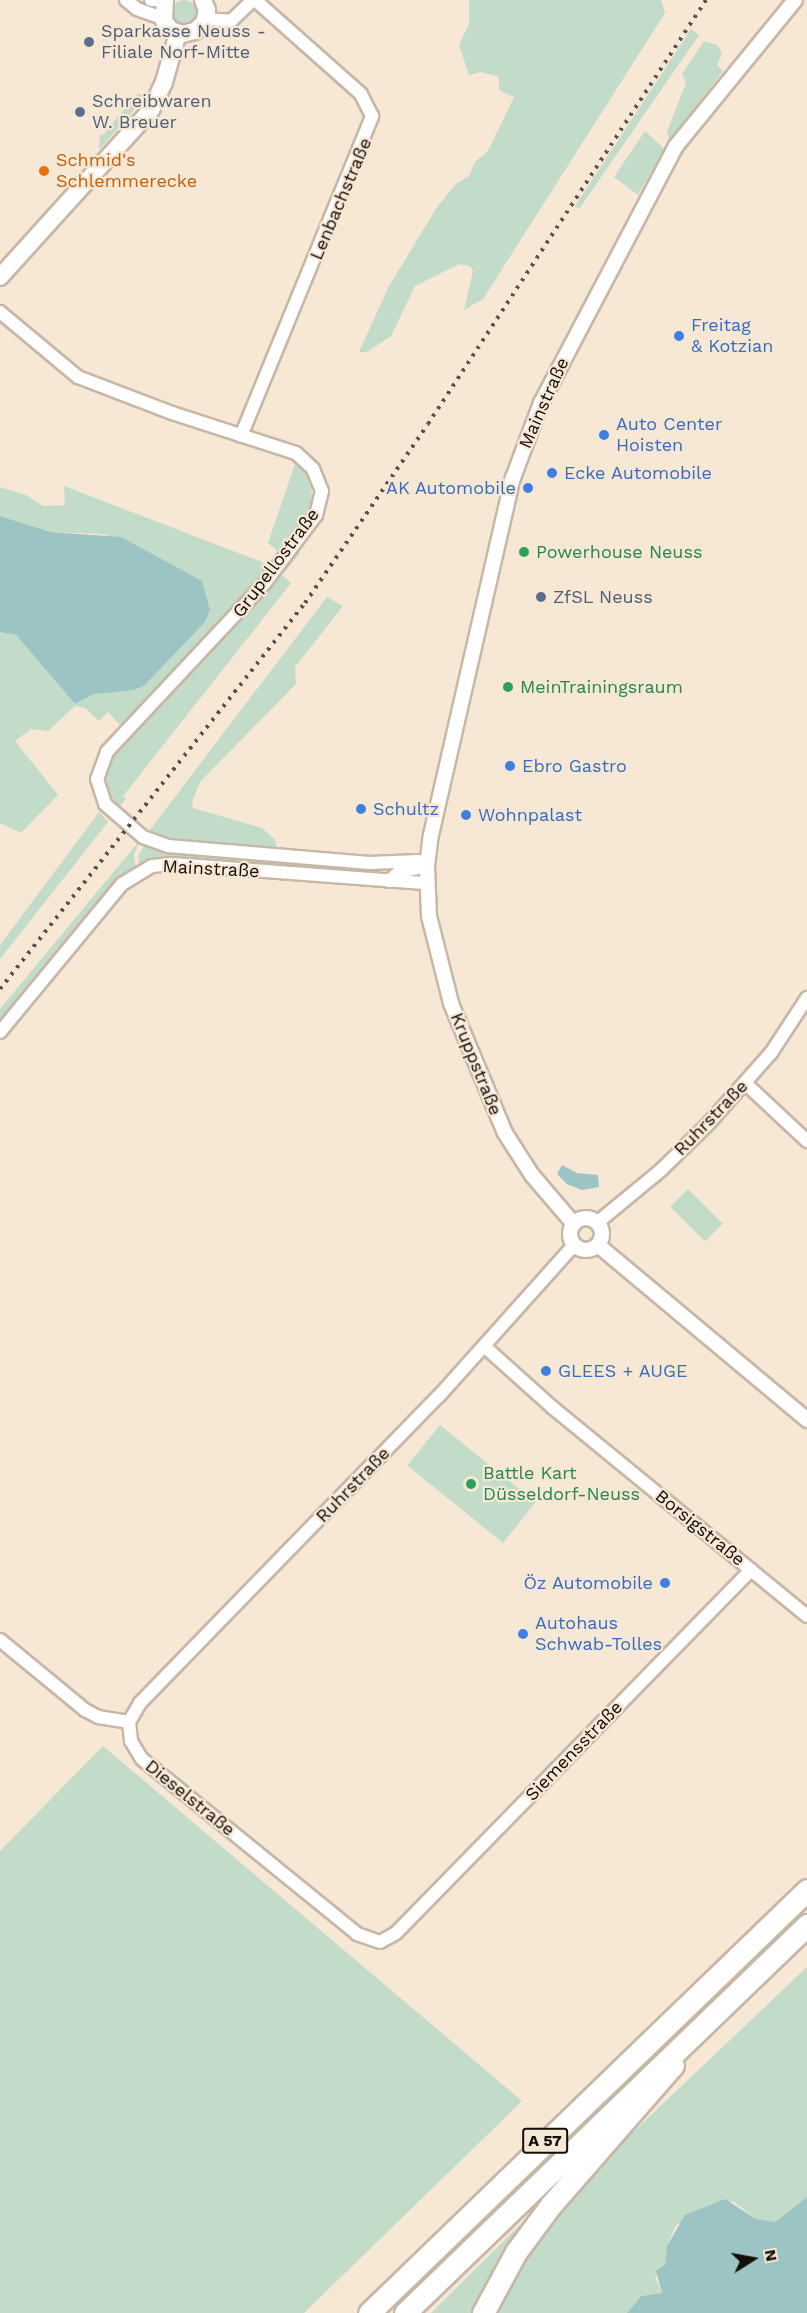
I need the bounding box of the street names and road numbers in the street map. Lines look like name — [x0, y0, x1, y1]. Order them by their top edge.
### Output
street label: Lenbachstraße — [306, 135, 376, 263]
street label: Mainstraße — [514, 354, 574, 452]
street label: Grupellostraße — [228, 504, 324, 622]
street label: Mainstraße — [162, 856, 260, 882]
street label: Kruppstraße — [446, 1010, 506, 1118]
street label: Ruhrstraße — [670, 1076, 752, 1160]
street label: Ruhrstraße — [312, 1443, 394, 1527]
street label: Borsigstraße — [651, 1485, 749, 1571]
street label: Siemensstraße — [521, 1697, 627, 1805]
street label: Dieselstraße — [141, 1755, 239, 1841]
road number: A 57 — [521, 2128, 569, 2154]

